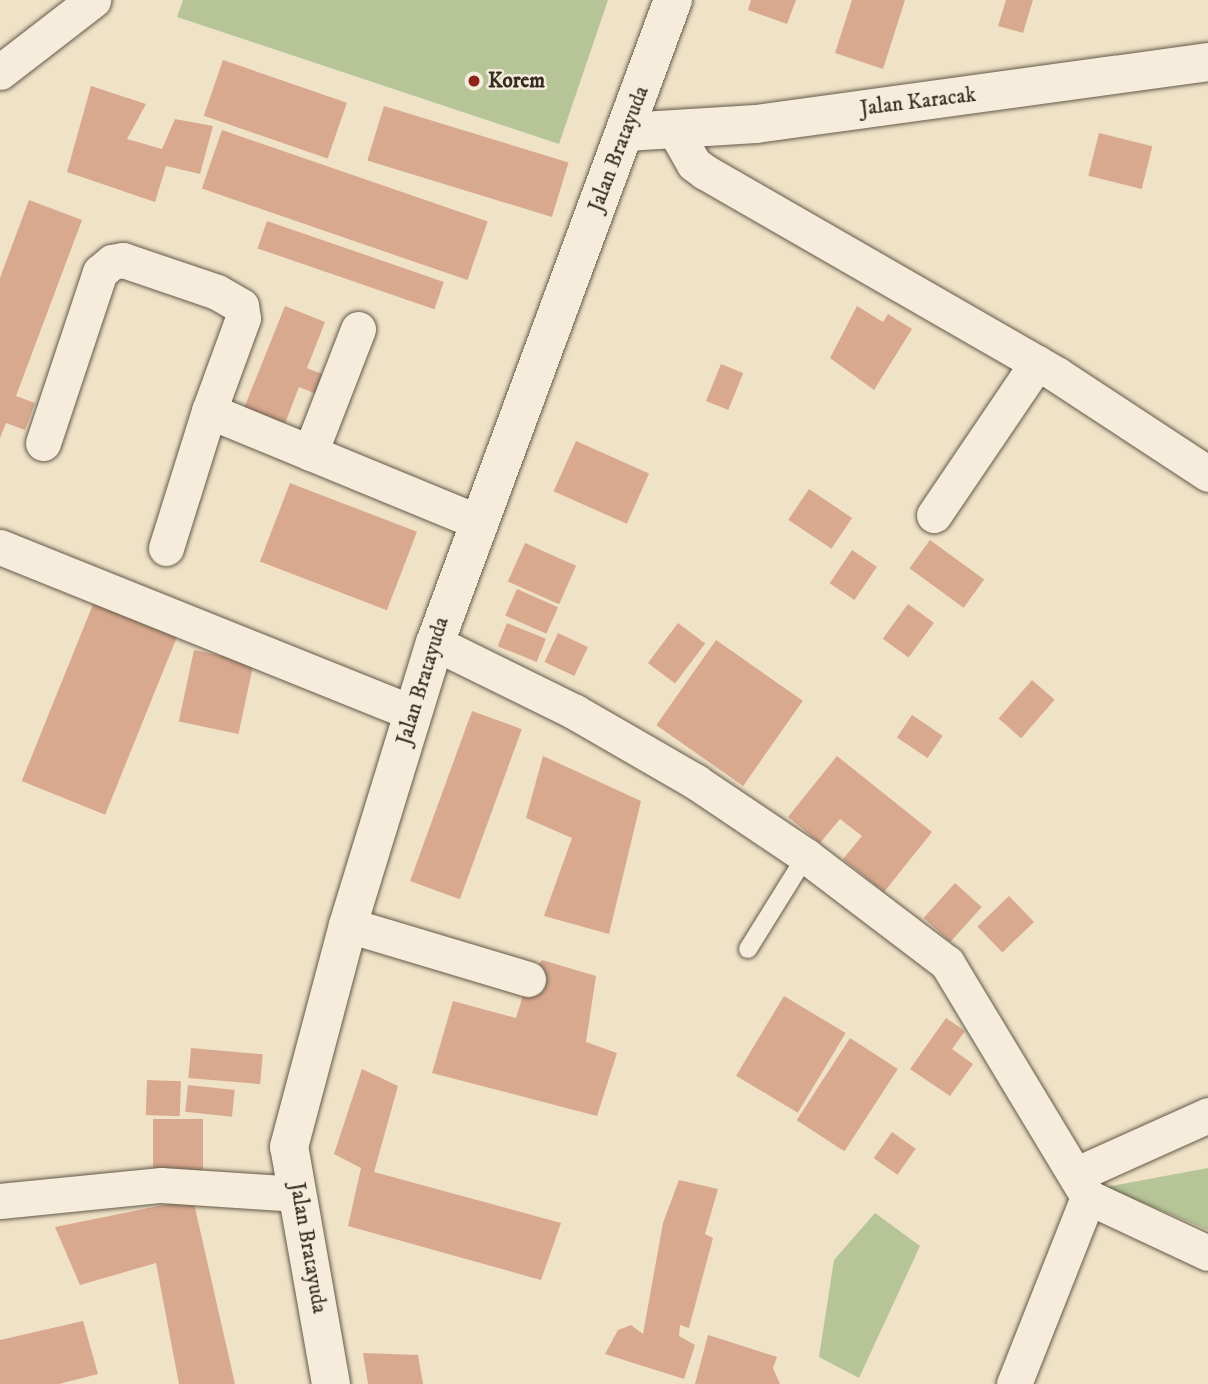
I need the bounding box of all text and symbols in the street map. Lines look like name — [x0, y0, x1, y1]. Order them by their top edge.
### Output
place label: Korem — [488, 68, 545, 94]
marker: Korem — [466, 73, 482, 89]
street label: Jalan Karacak — [859, 82, 977, 122]
street label: Jalan Bratayuda — [583, 83, 655, 215]
street label: Jalan Bratayuda — [392, 614, 454, 748]
street label: Jalan Bratayuda — [284, 1181, 332, 1315]

